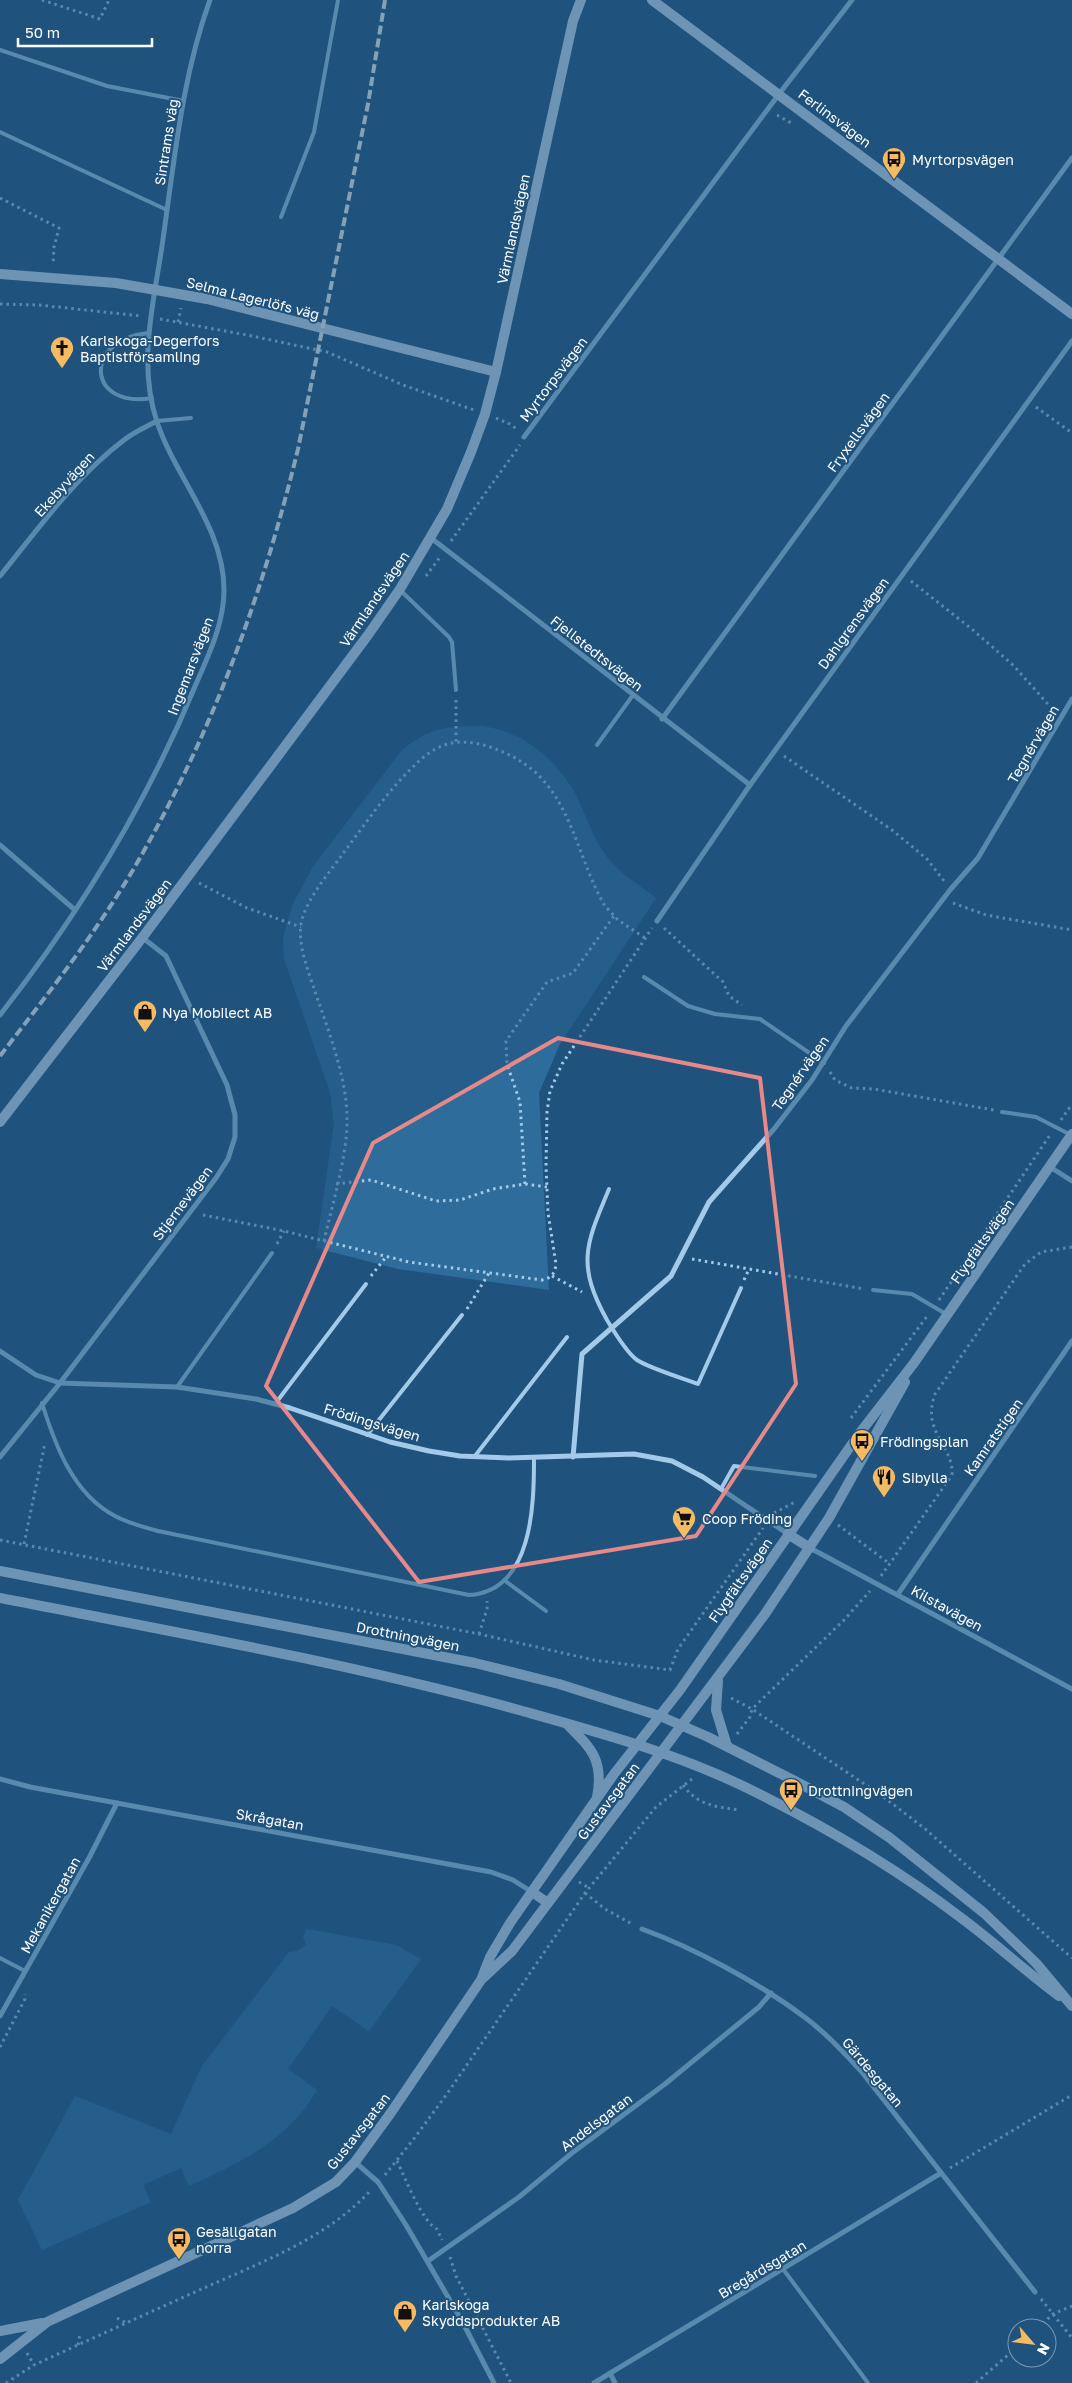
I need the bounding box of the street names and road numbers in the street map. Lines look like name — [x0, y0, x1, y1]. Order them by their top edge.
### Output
street label: Ferlinsvägen — [795, 85, 875, 151]
street label: Sintrams väg — [151, 98, 181, 186]
street label: Värmlandsvägen — [493, 172, 533, 286]
street label: Selma Lagerlöfs väg — [185, 273, 321, 323]
street label: Myrtorpsvägen — [516, 333, 590, 425]
street label: Fryxellsvägen — [823, 389, 893, 475]
street label: Ekebyvägen — [30, 448, 98, 520]
street label: Värmlandsvägen — [336, 548, 412, 650]
street label: Dahlgrensvägen — [814, 574, 892, 672]
street label: Fjellstedtsvägen — [547, 612, 647, 694]
street label: Ingemarsvägen — [163, 615, 217, 717]
street label: Tegnérvägen — [1004, 702, 1062, 786]
street label: Värmlandsvägen — [93, 875, 175, 975]
street label: Tegnérvägen — [768, 1032, 832, 1114]
street label: Stjernevägen — [148, 1162, 216, 1244]
street label: Flygfältsvägen — [947, 1195, 1017, 1287]
street label: Kamratstigen — [960, 1395, 1026, 1479]
street label: Frödingsvägen — [322, 1399, 422, 1445]
street label: Flygfältsvägen — [705, 1534, 775, 1626]
street label: Kilstavägen — [908, 1581, 986, 1635]
street label: Drottningvägen — [355, 1618, 461, 1654]
street label: Gustavsgatan — [573, 1759, 643, 1843]
street label: Skrågatan — [235, 1805, 305, 1833]
street label: Mekanikergatan — [16, 1854, 84, 1956]
street label: Gärdesgatan — [839, 2034, 907, 2110]
street label: Gustavsgatan — [323, 2089, 393, 2173]
street label: Andelsgatan — [557, 2090, 635, 2154]
street label: Bregårdsgatan — [715, 2236, 809, 2302]

